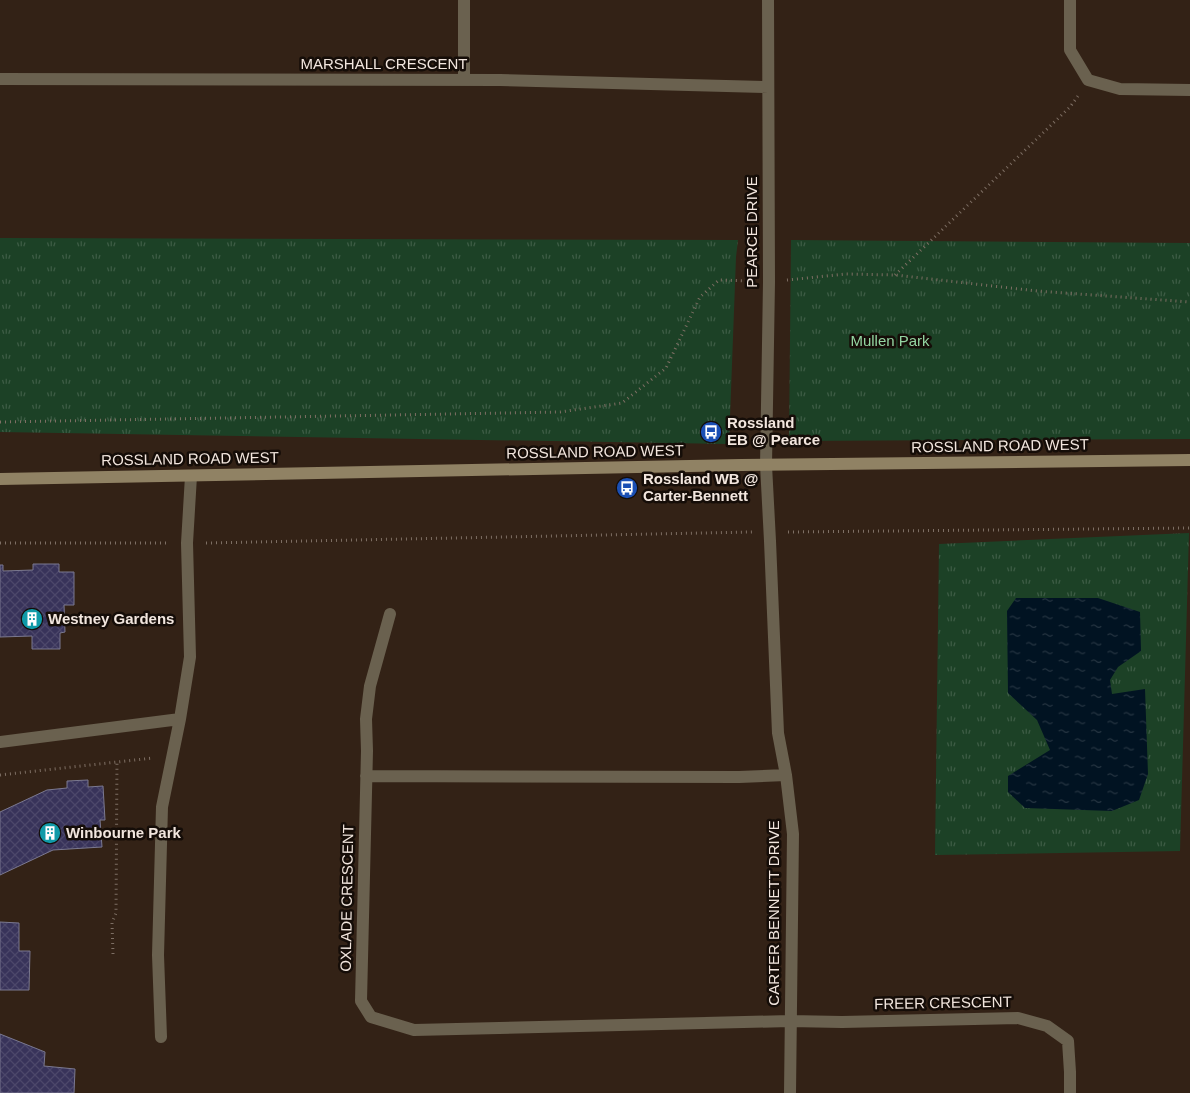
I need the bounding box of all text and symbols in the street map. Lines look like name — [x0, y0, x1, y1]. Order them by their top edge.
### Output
street label: MARSHALL CRESCENT — [301, 55, 467, 72]
street label: PEARCE DRIVE — [743, 176, 760, 288]
park label: Mullen Park — [850, 332, 930, 349]
place label: Rossland EB @ Pearce — [727, 414, 820, 448]
bus stop icon: Rossland EB @ Pearce — [699, 420, 723, 444]
street label: ROSSLAND ROAD WEST — [911, 435, 1089, 456]
street label: ROSSLAND ROAD WEST — [506, 441, 684, 462]
street label: ROSSLAND ROAD WEST — [101, 448, 279, 469]
place label: Rossland WB @ Carter-Bennett — [643, 470, 758, 504]
bus stop icon: Rossland WB @ Carter-Bennett — [615, 476, 639, 500]
building icon: Westney Gardens — [20, 607, 44, 631]
place label: Westney Gardens — [48, 610, 174, 627]
street label: CARTER BENNETT DRIVE — [765, 820, 782, 1006]
building icon: Winbourne Park — [38, 821, 62, 845]
place label: Winbourne Park — [66, 824, 182, 841]
street label: OXLADE CRESCENT — [337, 824, 356, 972]
street label: FREER CRESCENT — [874, 993, 1012, 1012]

